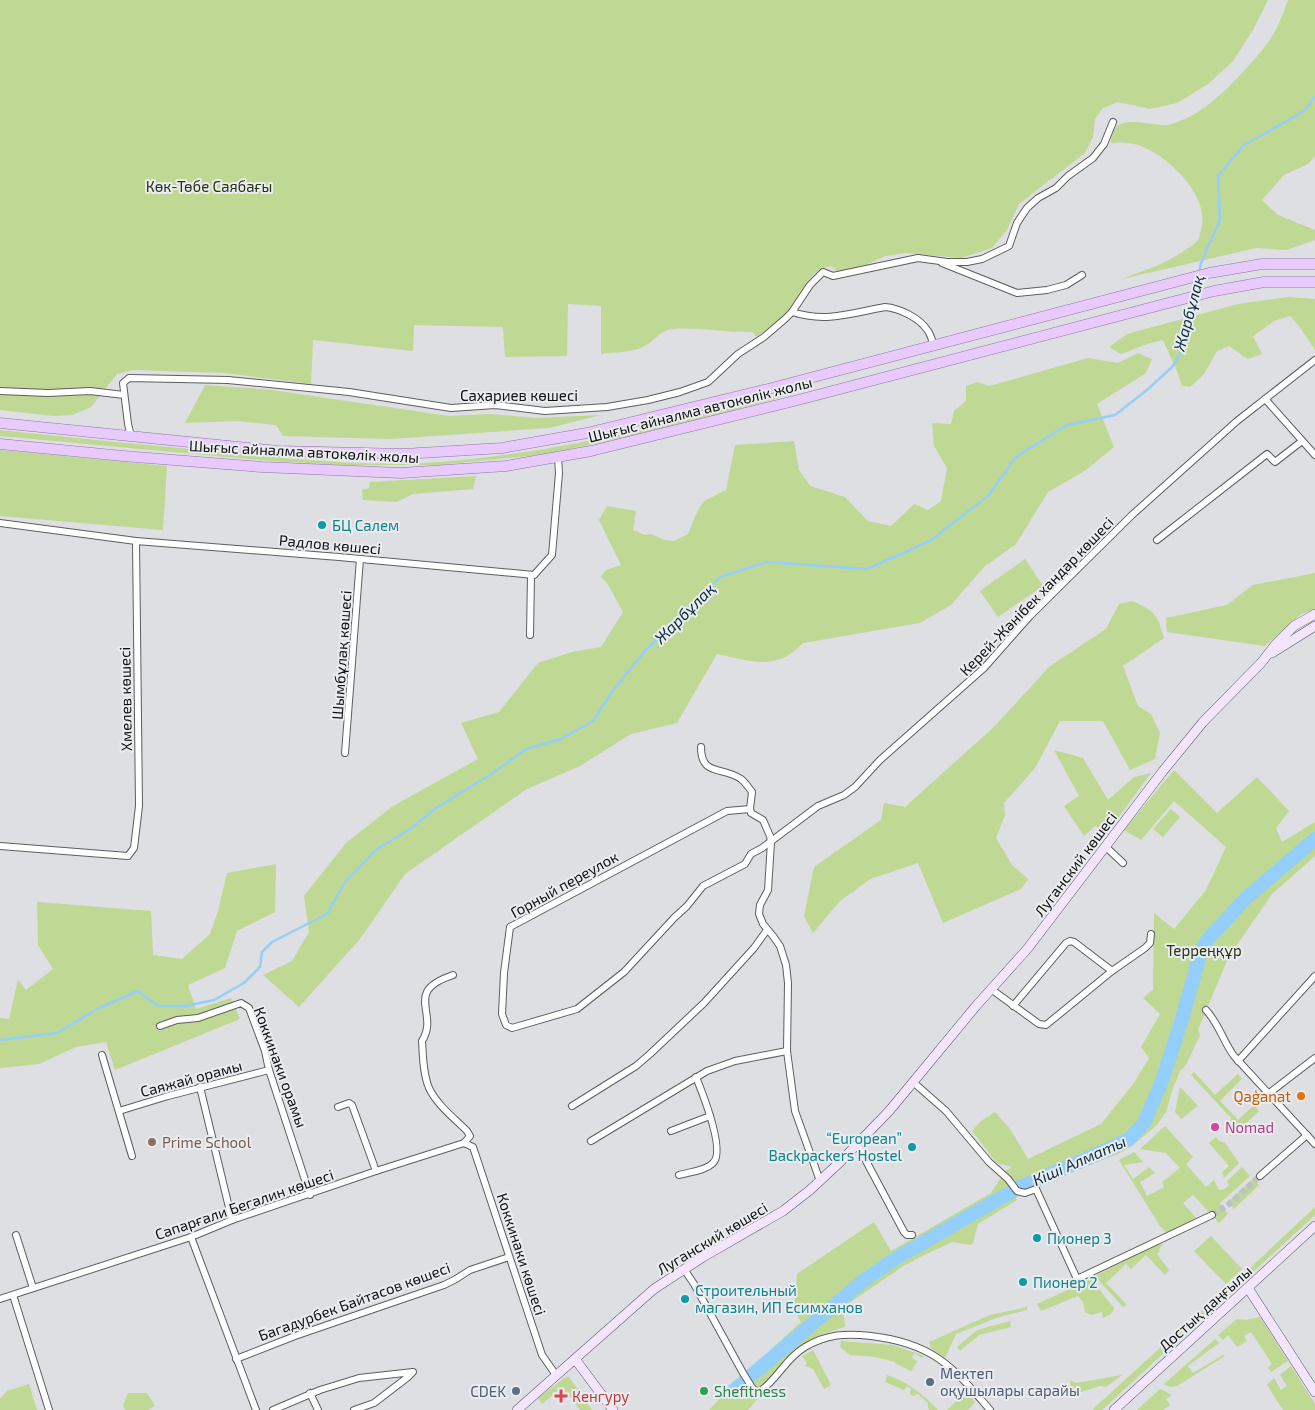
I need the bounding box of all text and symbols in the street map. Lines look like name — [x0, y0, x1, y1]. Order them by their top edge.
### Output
park label: Көк-Төбе Саябағы — [146, 177, 272, 195]
water label: Жарбұлақ — [1169, 273, 1207, 354]
street label: Шығыс айналма автокөлік жолы — [586, 372, 814, 446]
street label: Сахариев көшесі — [460, 386, 578, 404]
street label: Шығыс айналма автокөлік жолы — [189, 436, 419, 466]
street label: Керей-Жәнібек хандар көшесі — [955, 513, 1117, 679]
place label: БЦ Салем — [332, 516, 399, 534]
marker: БЦ Салем — [316, 519, 328, 531]
street label: Радлов көшесі — [278, 531, 382, 557]
water label: Жарбұлақ — [649, 578, 719, 648]
street label: Шымбұлақ көшесі — [328, 590, 354, 720]
street label: Хмелев көшесі — [115, 647, 135, 751]
street label: Луганский көшесі — [1030, 808, 1121, 920]
street label: Горный переулок — [507, 847, 622, 922]
park label: Терреңқұр — [1166, 941, 1242, 959]
street label: Коккинаки орамы — [251, 1004, 311, 1130]
street label: Саяжай орамы — [138, 1056, 244, 1100]
place label: Qaģanat — [1234, 1087, 1291, 1106]
marker: Qaģanat — [1295, 1090, 1307, 1102]
place label: Nomad — [1225, 1118, 1274, 1136]
marker: Nomad — [1209, 1121, 1221, 1133]
place label: “European” Backpackers Hostel — [768, 1129, 903, 1164]
water label: Кіші Алматы — [1029, 1131, 1129, 1189]
place label: Prime School — [162, 1133, 252, 1151]
marker: Prime School — [146, 1136, 158, 1148]
marker: “European” Backpackers Hostel — [906, 1141, 918, 1153]
street label: Сапарғали Бегалин көшесі — [152, 1165, 336, 1243]
street label: Коккинаки көшесі — [494, 1191, 550, 1317]
street label: Луганский көшесі — [653, 1198, 771, 1279]
place label: Пионер 3 — [1047, 1229, 1112, 1247]
marker: Пионер 3 — [1031, 1232, 1043, 1244]
street label: Багадурбек Байтасов көшесі — [256, 1258, 453, 1345]
street label: Достық даңғылы — [1155, 1261, 1255, 1355]
place label: Пионер 2 — [1033, 1273, 1098, 1291]
marker: Пионер 2 — [1017, 1276, 1029, 1288]
place label: Строительный магазин, ИП Есимханов — [695, 1281, 863, 1316]
marker: Строительный магазин, ИП Есимханов — [679, 1293, 691, 1305]
place label: Мектеп оқушылары сарайы — [940, 1364, 1080, 1400]
marker: Мектеп оқушылары сарайы — [924, 1376, 936, 1388]
place label: CDEK — [470, 1382, 506, 1400]
place label: Shefitness — [714, 1382, 786, 1400]
marker: CDEK — [510, 1385, 522, 1397]
marker: Shefitness — [698, 1385, 710, 1397]
place label: Кенгуру — [572, 1387, 629, 1406]
marker: Кенгуру — [554, 1389, 568, 1403]

